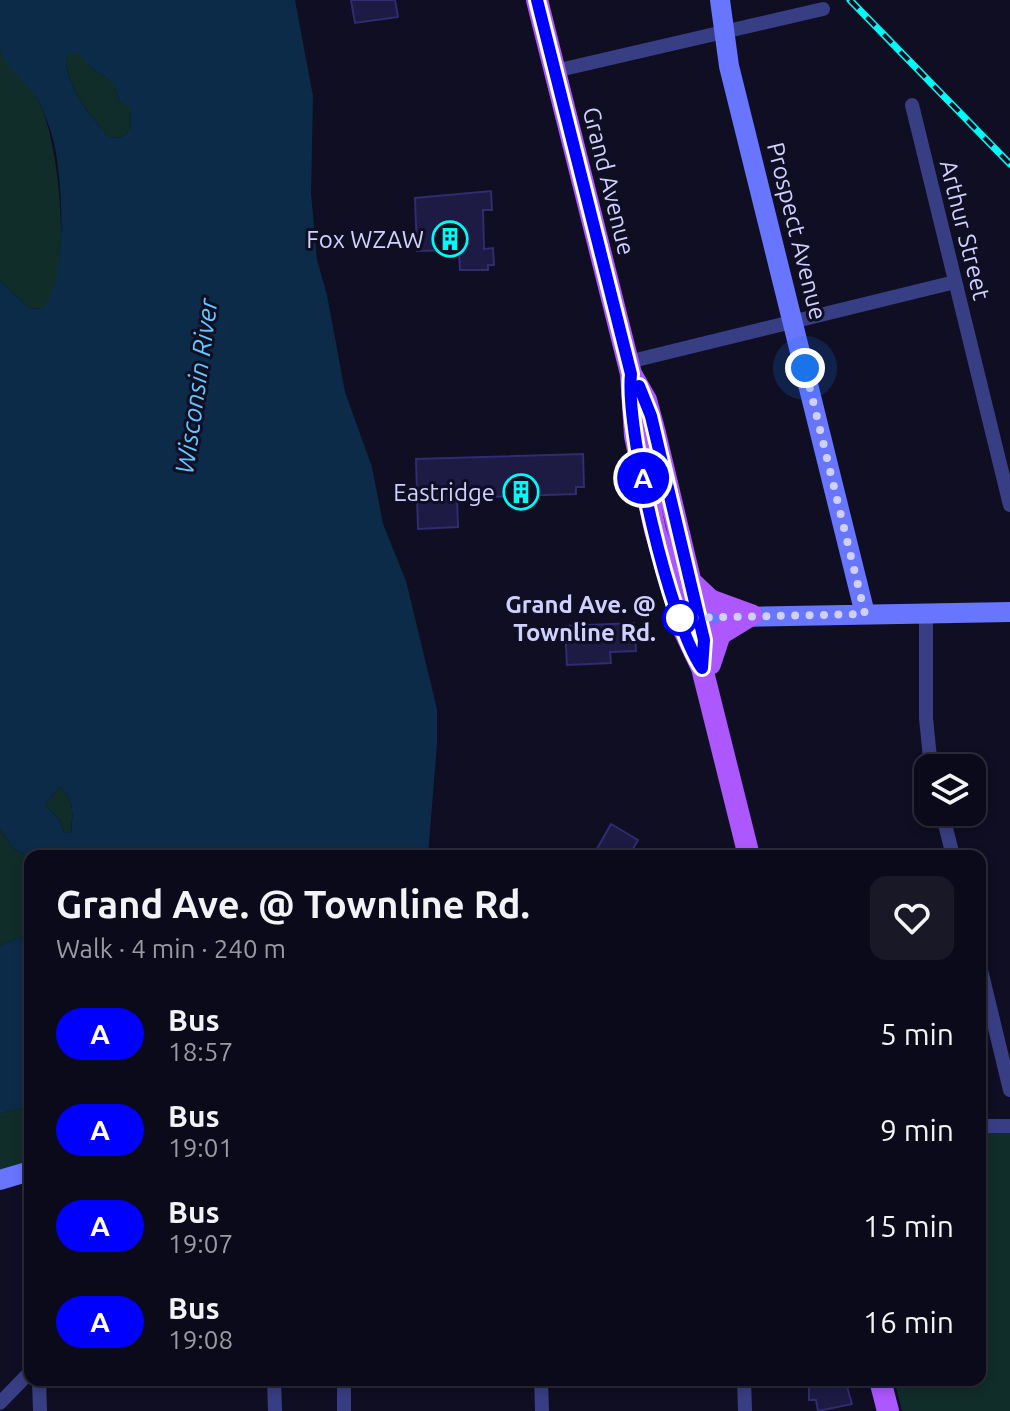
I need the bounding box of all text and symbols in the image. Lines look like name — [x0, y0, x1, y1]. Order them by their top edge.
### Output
street label: Grand Avenue — [578, 104, 640, 258]
street label: Prospect Avenue — [762, 139, 832, 323]
street label: Arthur Street — [935, 157, 996, 303]
building icon: Fox WZAW — [431, 220, 469, 258]
place label: Fox WZAW — [306, 226, 424, 253]
water label: Wisconsin River — [169, 296, 223, 475]
your location — [785, 348, 825, 388]
line badge: A — [617, 452, 669, 504]
text: A — [633, 462, 653, 493]
building icon: Eastridge — [502, 473, 540, 511]
place label: Eastridge — [393, 479, 495, 506]
place label: Grand Ave. @ Townline Rd. — [505, 591, 656, 646]
marker: Grand Ave. @ Townline Rd. — [663, 601, 697, 635]
map controls — [914, 754, 986, 826]
button: layers — [914, 754, 986, 826]
button: heart — [870, 876, 954, 960]
text: Grand Ave. @ Townline Rd. — [56, 883, 530, 925]
text: Walk · 4 min · 240 m — [56, 934, 286, 963]
text: Bus — [168, 1003, 220, 1037]
text: 5 min — [880, 1017, 954, 1051]
text: A — [90, 1018, 110, 1049]
text: 18:57 — [168, 1037, 233, 1066]
text: Bus — [168, 1099, 220, 1133]
text: 9 min — [880, 1113, 954, 1147]
text: A — [90, 1114, 110, 1145]
text: 19:01 — [168, 1133, 233, 1162]
text: Bus — [168, 1195, 220, 1229]
text: 15 min — [863, 1209, 954, 1243]
text: A — [90, 1210, 110, 1241]
text: 19:07 — [168, 1229, 233, 1258]
text: Bus — [168, 1291, 220, 1325]
text: 16 min — [863, 1305, 954, 1339]
text: A — [90, 1306, 110, 1337]
text: 19:08 — [168, 1325, 233, 1354]

